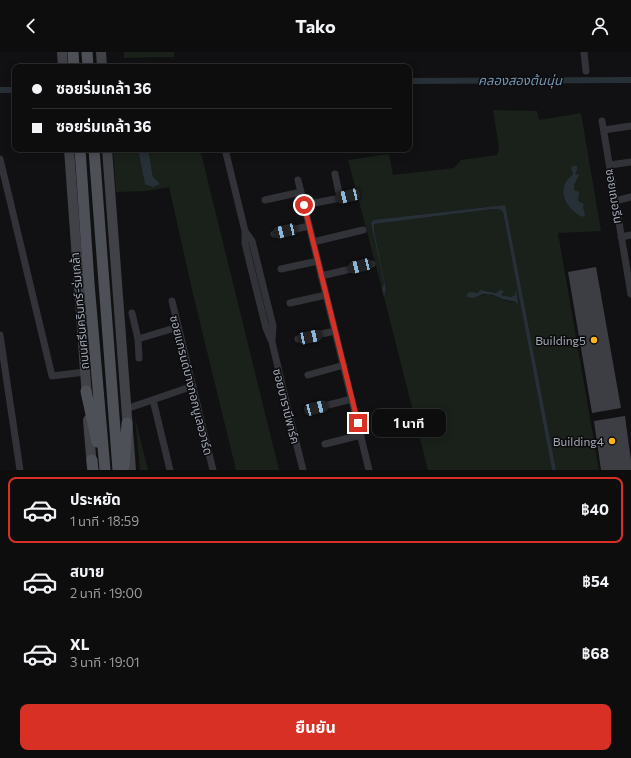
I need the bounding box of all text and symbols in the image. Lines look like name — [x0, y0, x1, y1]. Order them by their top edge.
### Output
icon: back — [20, 15, 42, 37]
text: Tako — [295, 15, 336, 37]
icon: person — [589, 15, 611, 37]
water label: คลองสองต้นนุ่น — [478, 72, 563, 89]
text: ซอยร่มเกล้า 36 — [56, 79, 152, 97]
text: ซอยร่มเกล้า 36 — [56, 117, 152, 135]
street label: ซอยเฌอรีน — [604, 168, 626, 224]
car — [335, 187, 361, 205]
route start — [295, 196, 313, 214]
car — [272, 222, 298, 240]
street label: ถนนศรีนครินทร์-ร่มเกล้า — [67, 252, 91, 370]
car — [347, 257, 373, 275]
street label: ซอยแกรนด์บางกอกบูเลอวาร์ด — [167, 314, 216, 457]
car — [297, 329, 323, 345]
place label: Building5 — [535, 333, 586, 347]
marker: Building5 — [589, 335, 599, 345]
street label: ซอยบารานีพาร์ค — [271, 367, 303, 445]
car — [303, 399, 329, 417]
callout: 1 นาที — [372, 409, 446, 437]
route end — [349, 414, 367, 432]
text: 1 นาที — [394, 415, 424, 431]
place label: Building4 — [553, 434, 604, 448]
marker: Building4 — [607, 436, 617, 446]
text: ประหยัด — [70, 490, 121, 508]
icon: car — [22, 492, 58, 528]
text: ฿40 — [581, 500, 609, 518]
text: 1 นาที · 18:59 — [70, 513, 139, 529]
text: สบาย — [70, 562, 104, 580]
icon: car — [22, 564, 58, 600]
text: ฿54 — [582, 572, 609, 590]
text: 2 นาที · 19:00 — [70, 585, 142, 601]
text: XL — [70, 635, 89, 653]
icon: car — [22, 636, 58, 672]
text: ฿68 — [582, 644, 609, 662]
text: 3 นาที · 19:01 — [70, 654, 140, 670]
button: ยืนยัน — [20, 704, 611, 750]

